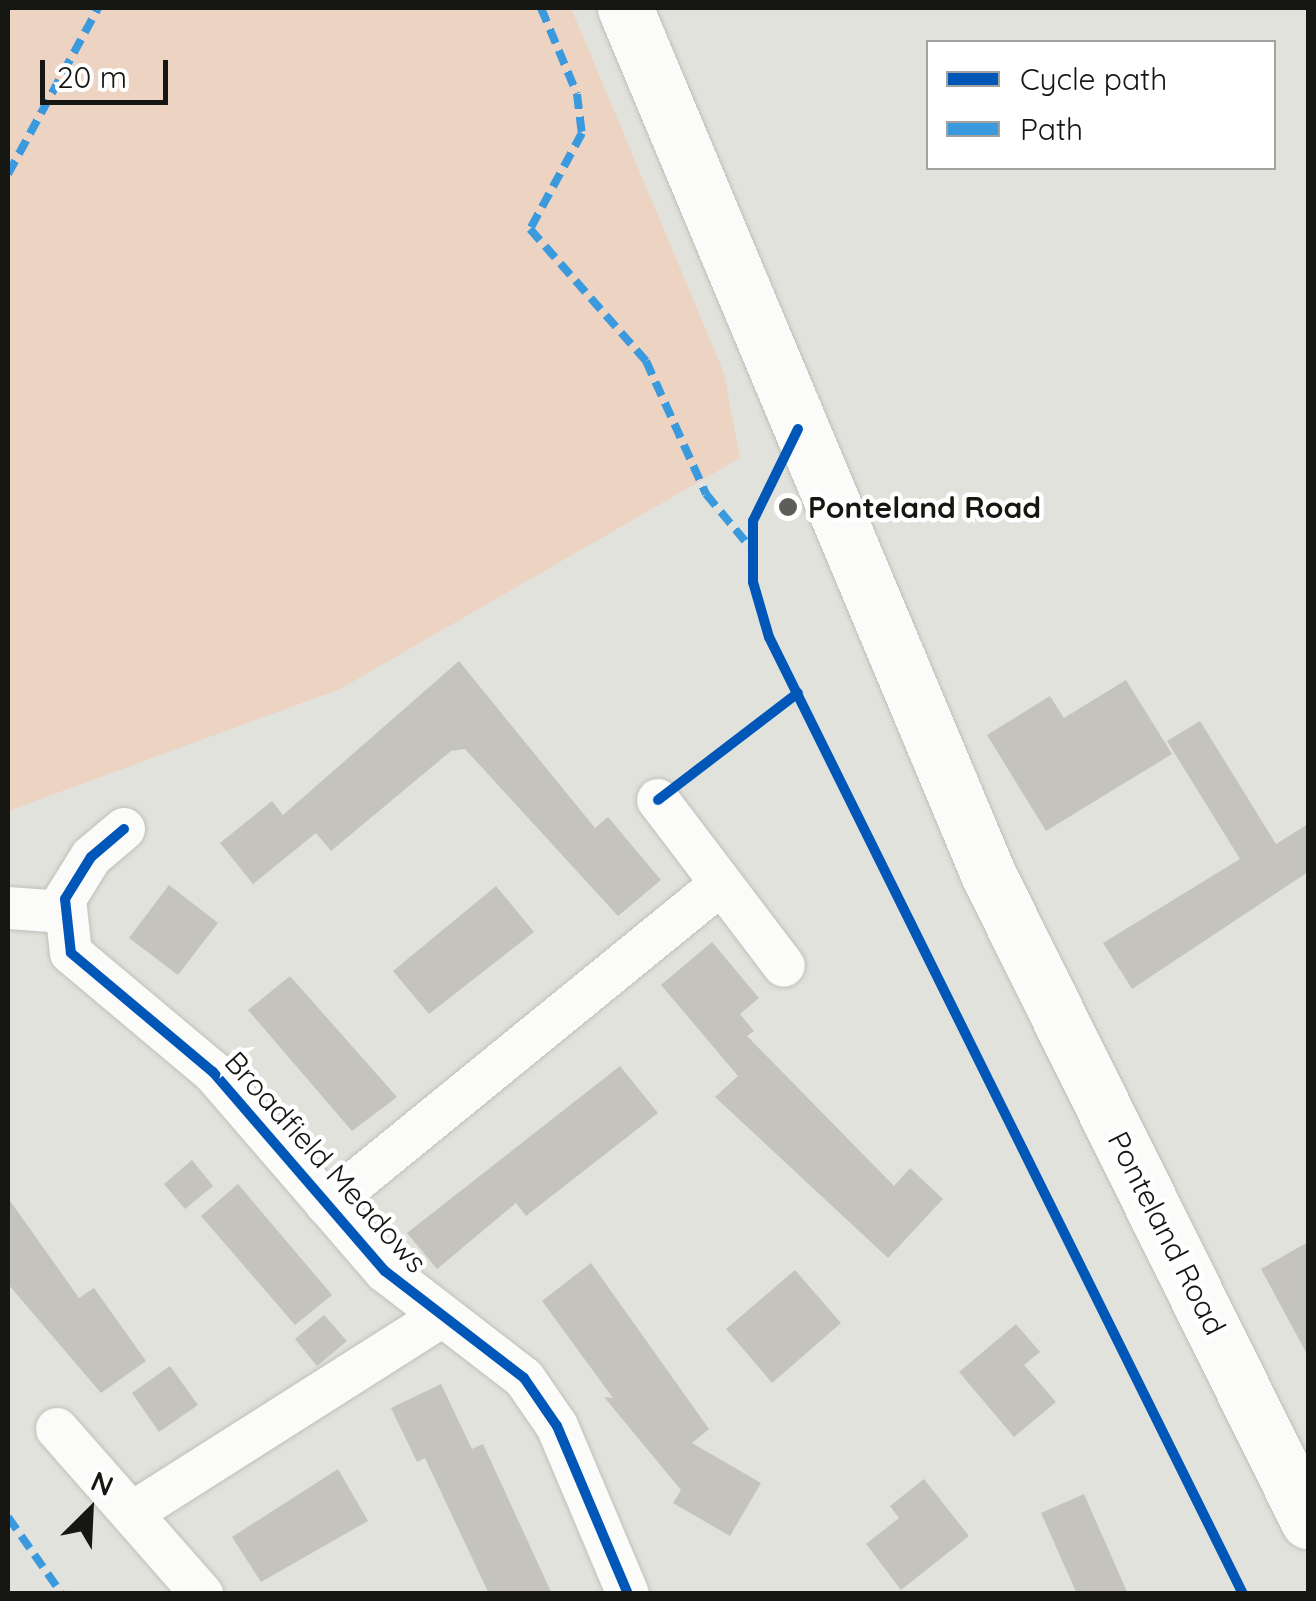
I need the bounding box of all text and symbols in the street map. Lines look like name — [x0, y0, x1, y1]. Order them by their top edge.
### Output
scale bar — [45, 40, 172, 102]
legend — [926, 40, 1276, 170]
text: 20 m — [57, 58, 127, 96]
text: Cycle path — [1020, 60, 1167, 98]
text: Path — [1020, 110, 1083, 148]
place label: Ponteland Road — [808, 489, 1041, 525]
marker: Ponteland Road — [777, 496, 799, 518]
street label: Broadfield Meadows — [217, 1044, 435, 1280]
street label: Ponteland Road — [1100, 1125, 1234, 1341]
north arrow — [40, 1461, 140, 1561]
text: N — [86, 1463, 119, 1503]

